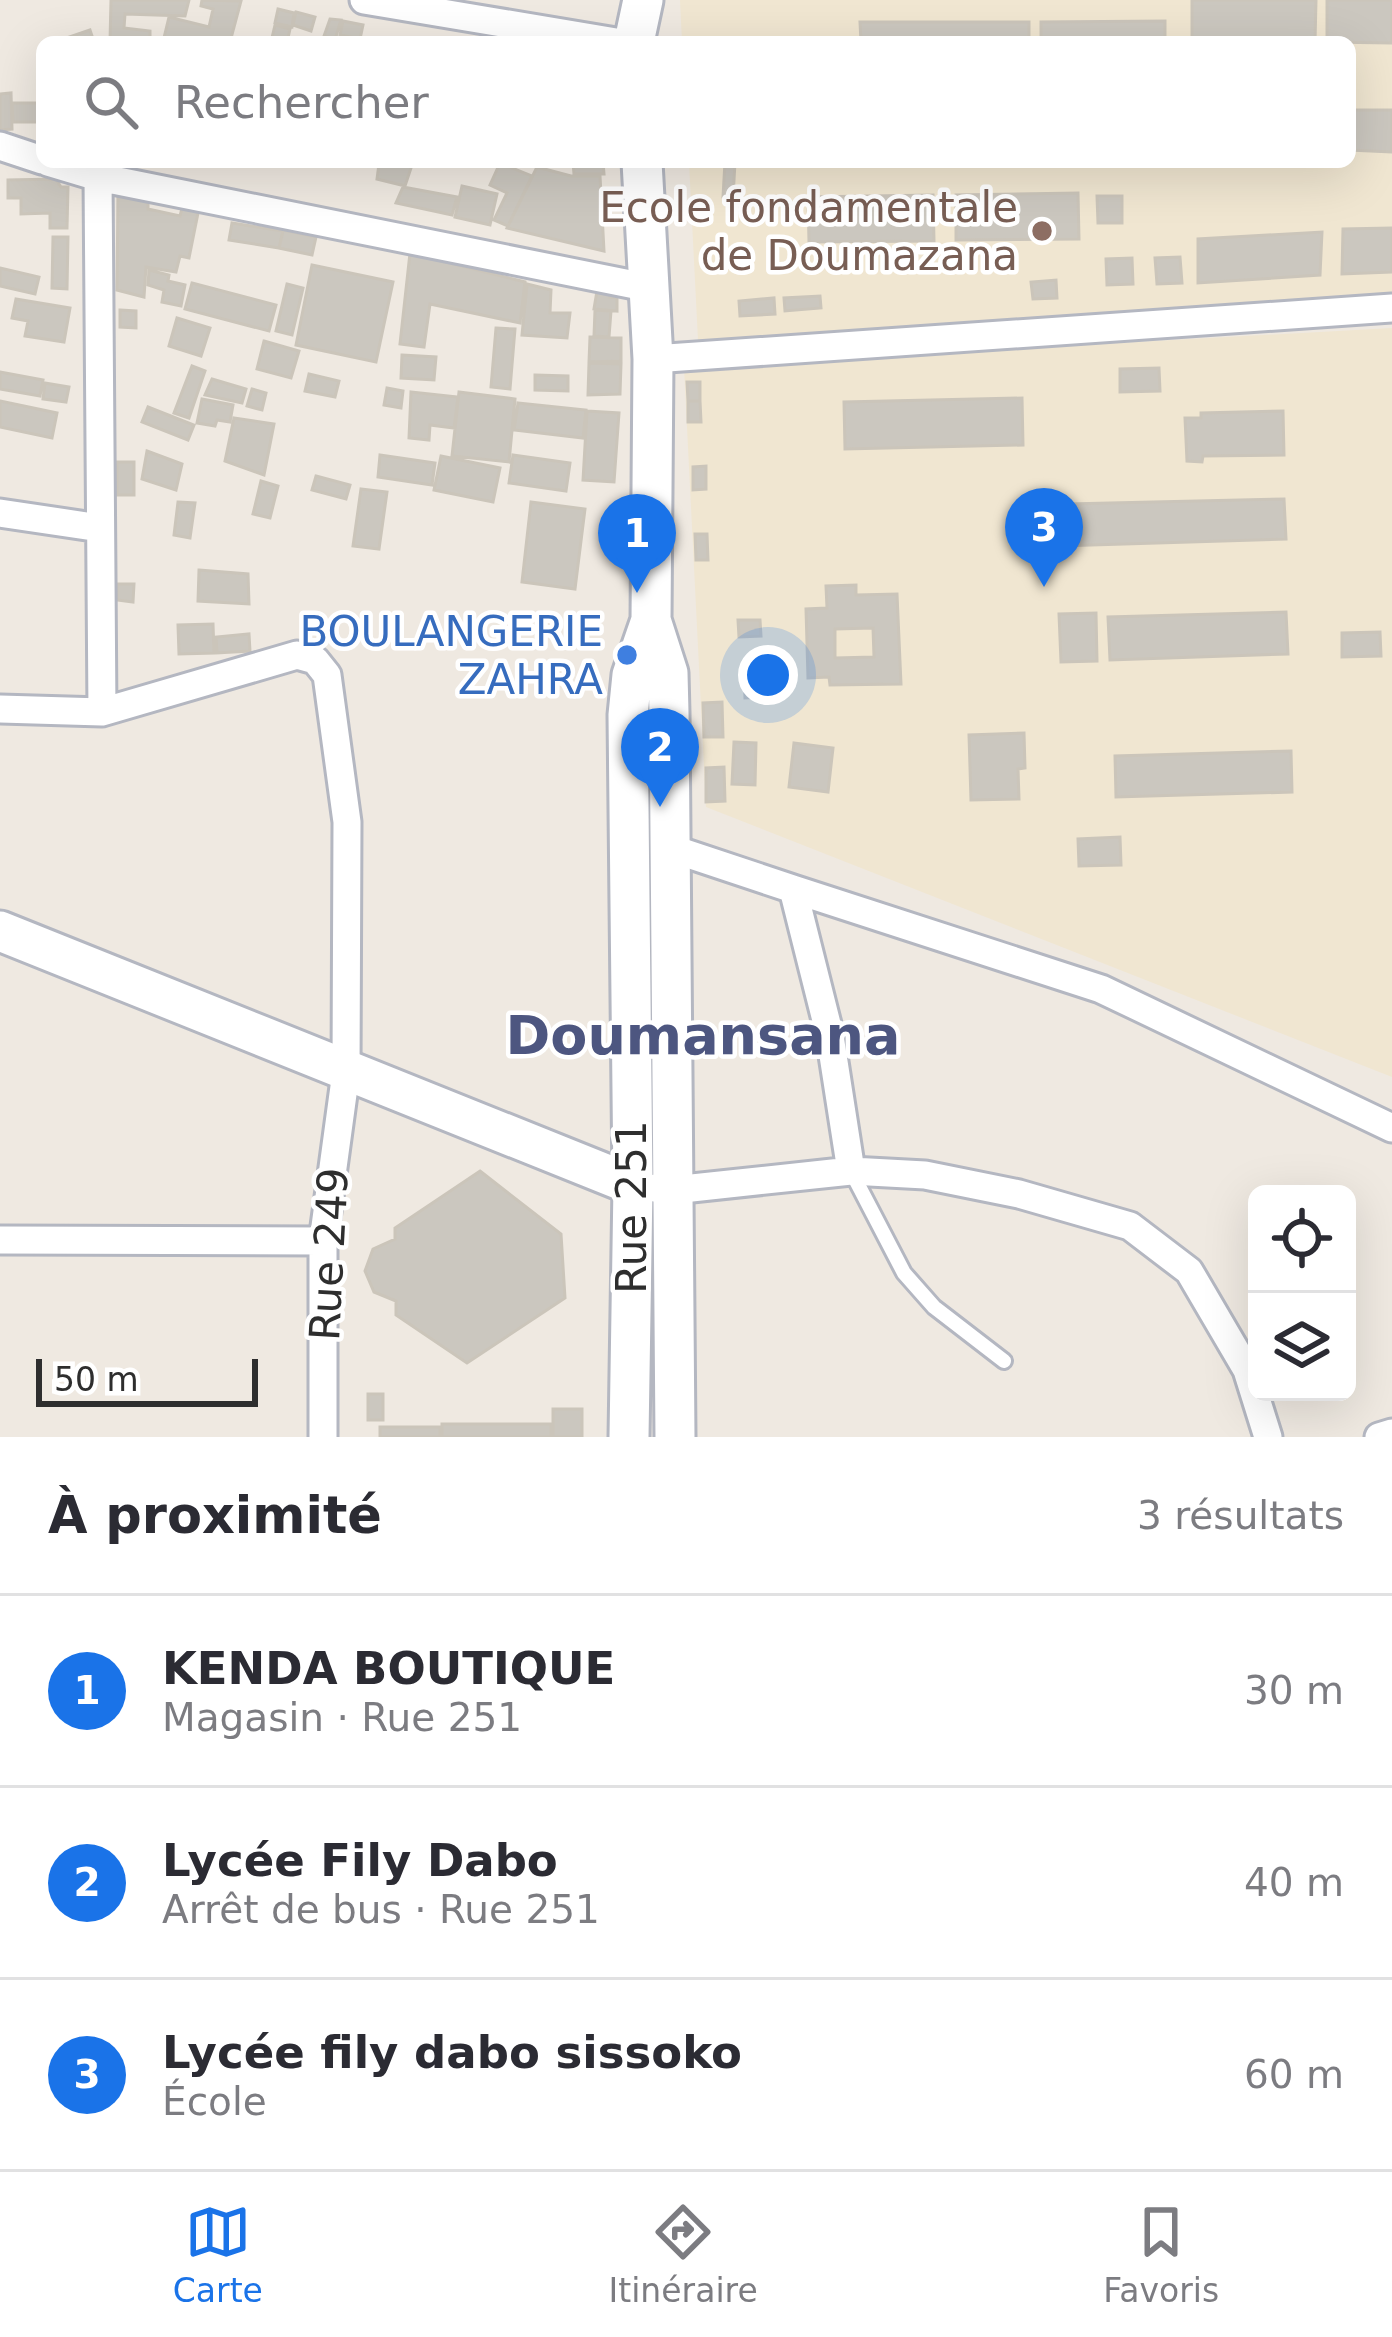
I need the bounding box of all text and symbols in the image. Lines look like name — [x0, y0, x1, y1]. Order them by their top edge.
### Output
search box — [36, 36, 1356, 168]
icon: search — [78, 69, 144, 135]
text: Rechercher — [174, 76, 429, 129]
place label: Ecole fondamentale de Doumazana — [599, 183, 1018, 280]
marker: Ecole fondamentale de Doumazana — [1029, 218, 1055, 244]
pin: 3 — [1005, 488, 1083, 587]
pin: 1 — [598, 494, 676, 593]
place label: BOULANGERIE ZAHRA — [299, 607, 603, 704]
marker: BOULANGERIE ZAHRA — [614, 642, 640, 668]
your location — [738, 645, 798, 705]
pin: 2 — [621, 708, 699, 807]
district label: Doumansana — [506, 1004, 900, 1067]
street label: Rue 251 — [607, 1120, 656, 1294]
street label: Rue 249 — [300, 1166, 358, 1342]
map controls — [1248, 1185, 1356, 1401]
button: locate — [1248, 1185, 1356, 1293]
button: layers — [1248, 1293, 1356, 1401]
scale bar — [36, 1353, 258, 1406]
text: 50 m — [54, 1360, 139, 1399]
text: À proximité — [48, 1486, 382, 1545]
text: 3 résultats — [1137, 1493, 1344, 1538]
text: KENDA BOUTIQUE — [162, 1642, 615, 1695]
text: 1 — [73, 1668, 101, 1713]
text: 30 m — [1244, 1668, 1344, 1713]
text: Magasin · Rue 251 — [162, 1695, 522, 1740]
text: Lycée Fily Dabo — [162, 1834, 558, 1887]
text: 2 — [73, 1860, 101, 1905]
text: 40 m — [1244, 1860, 1344, 1905]
text: Arrêt de bus · Rue 251 — [162, 1887, 600, 1932]
text: Lycée fily dabo sissoko — [162, 2026, 742, 2079]
text: 3 — [73, 2052, 101, 2097]
text: 60 m — [1244, 2052, 1344, 2097]
text: École — [162, 2079, 267, 2124]
tab: Carte — [173, 2199, 263, 2310]
tab: Itinéraire — [609, 2199, 758, 2310]
tab: Favoris — [1103, 2199, 1219, 2310]

